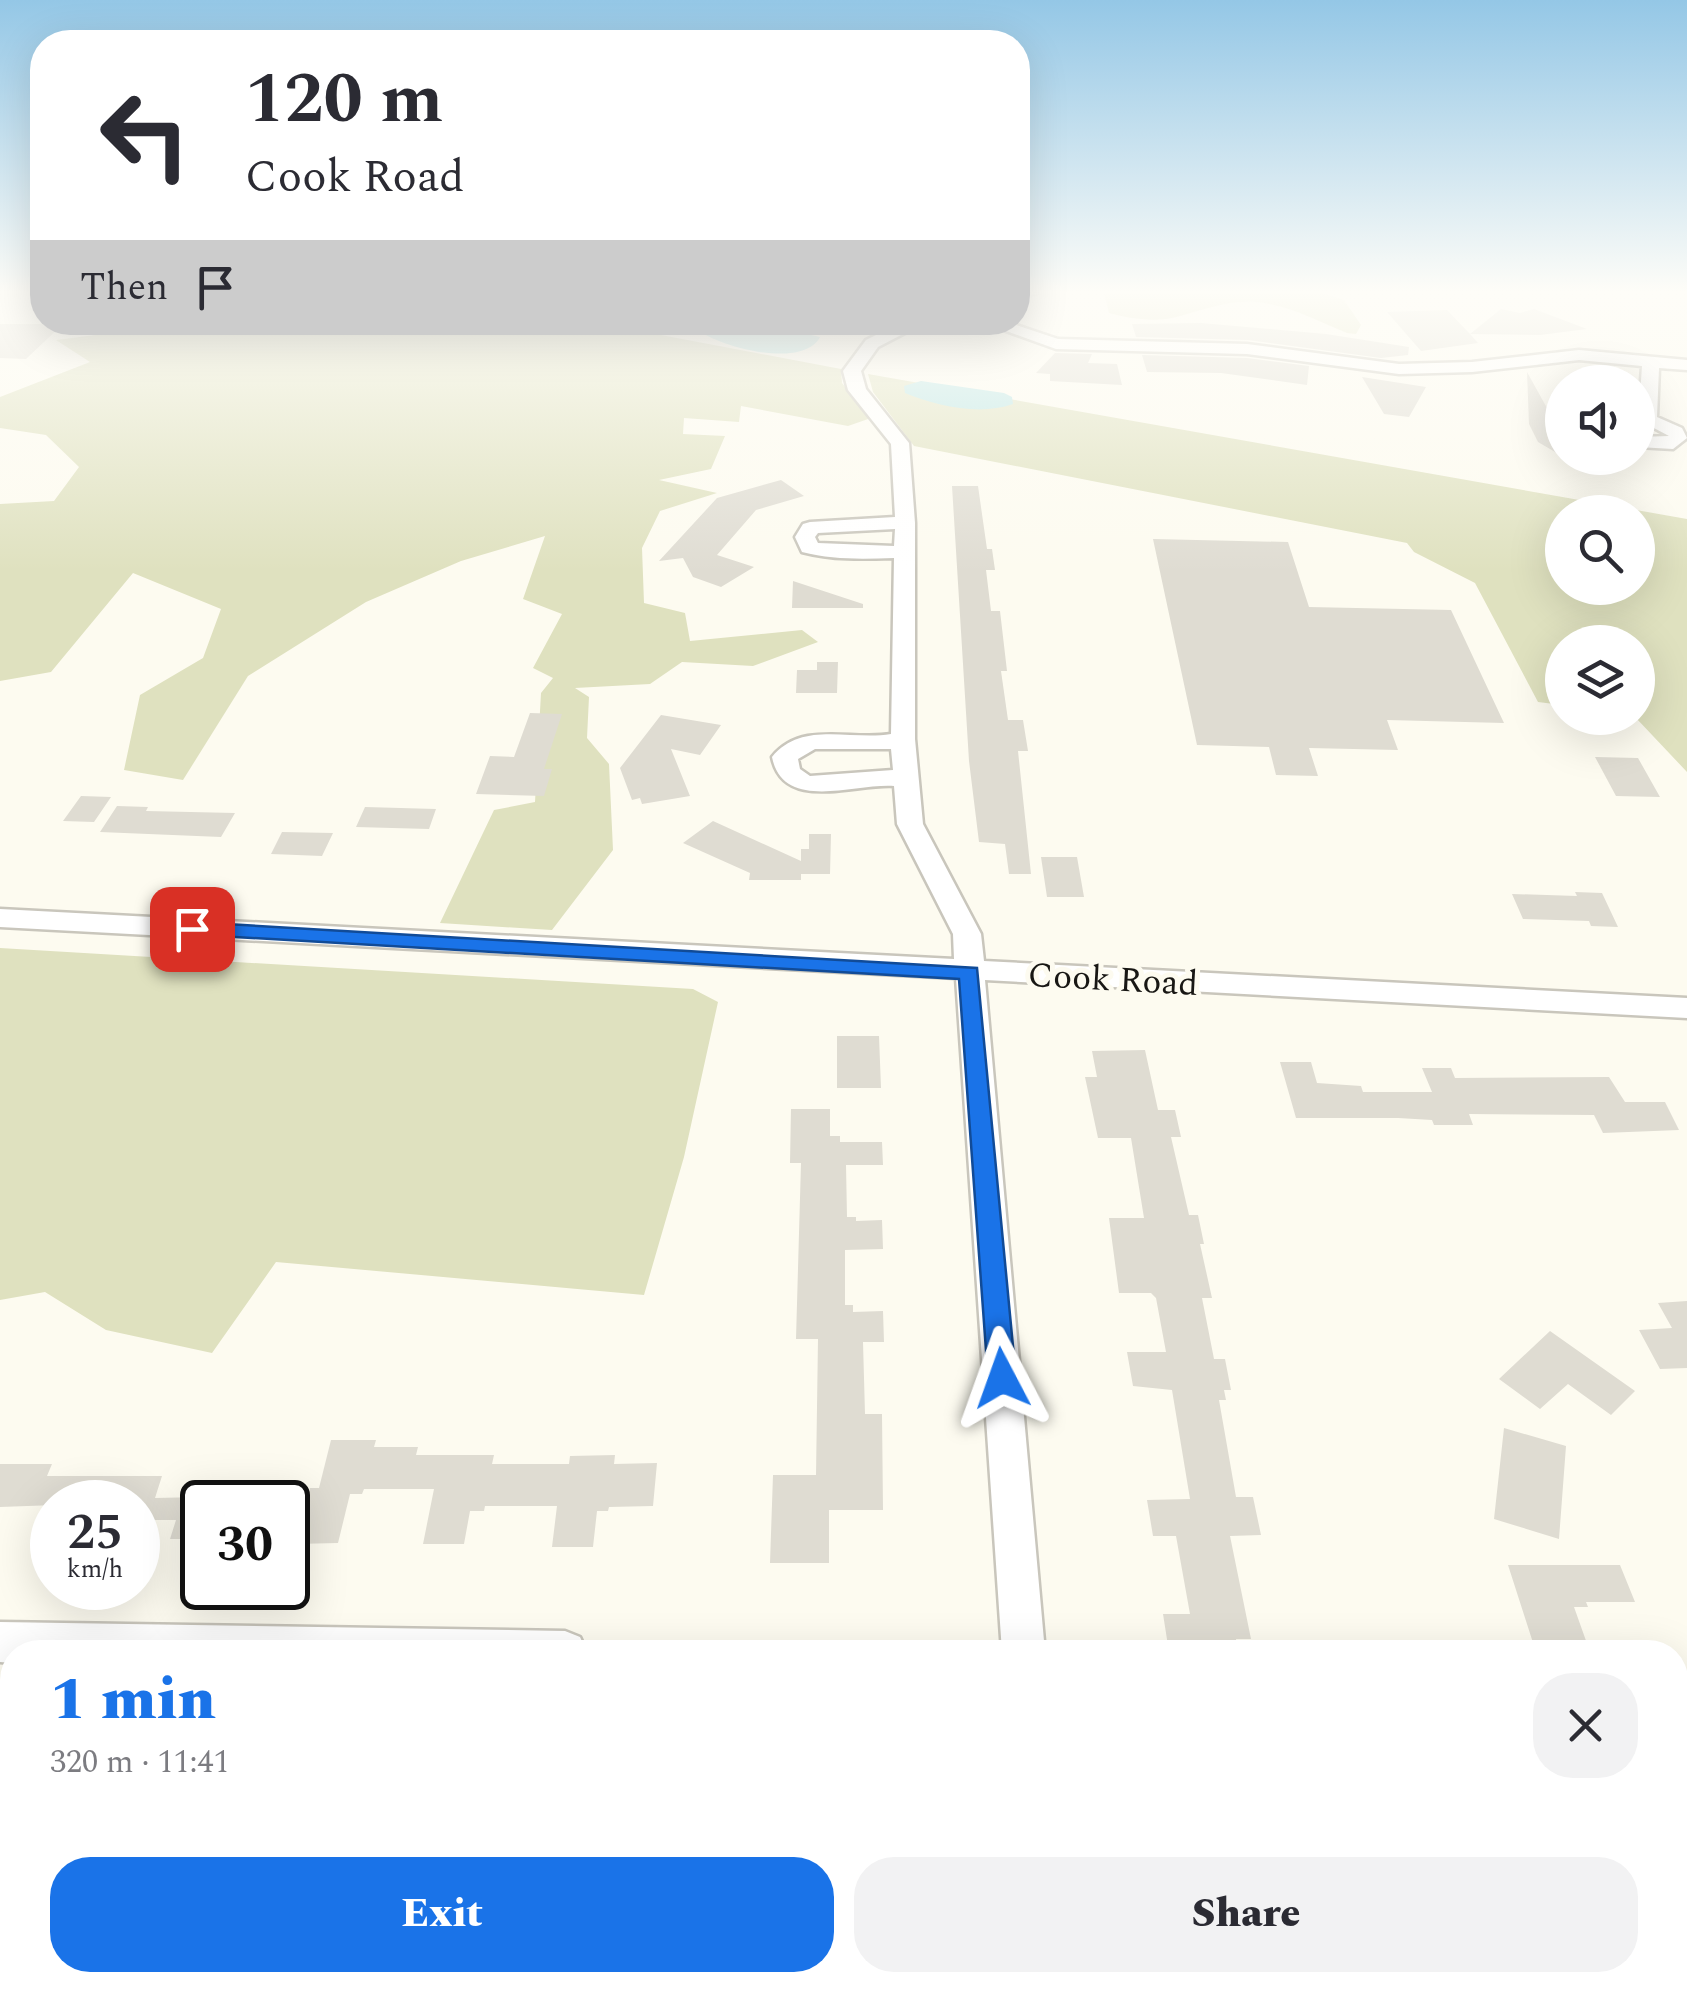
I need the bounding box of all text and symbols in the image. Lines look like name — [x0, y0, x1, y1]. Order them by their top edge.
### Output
text: 120 m — [245, 47, 443, 153]
icon: left — [80, 70, 210, 200]
text: Cook Road — [245, 143, 464, 212]
text: Then — [80, 259, 168, 317]
icon: arrive — [188, 260, 243, 315]
map controls — [1545, 365, 1655, 735]
button: sound — [1545, 365, 1655, 475]
button: search — [1545, 495, 1655, 605]
button: layers — [1545, 625, 1655, 735]
pin — [150, 887, 235, 972]
icon: arrive — [165, 902, 220, 957]
street label: Cook Road — [1026, 949, 1200, 1011]
position arrow — [950, 1326, 1054, 1430]
speed limit sign: 30 — [180, 1480, 310, 1610]
text: 25 — [67, 1495, 123, 1571]
text: km/h — [67, 1551, 123, 1589]
text: 1 min — [50, 1654, 216, 1746]
button: close — [1533, 1673, 1638, 1778]
text: 320 m · 11:41 — [50, 1738, 230, 1787]
button: Exit — [50, 1857, 834, 1972]
button: Share — [854, 1857, 1638, 1972]

